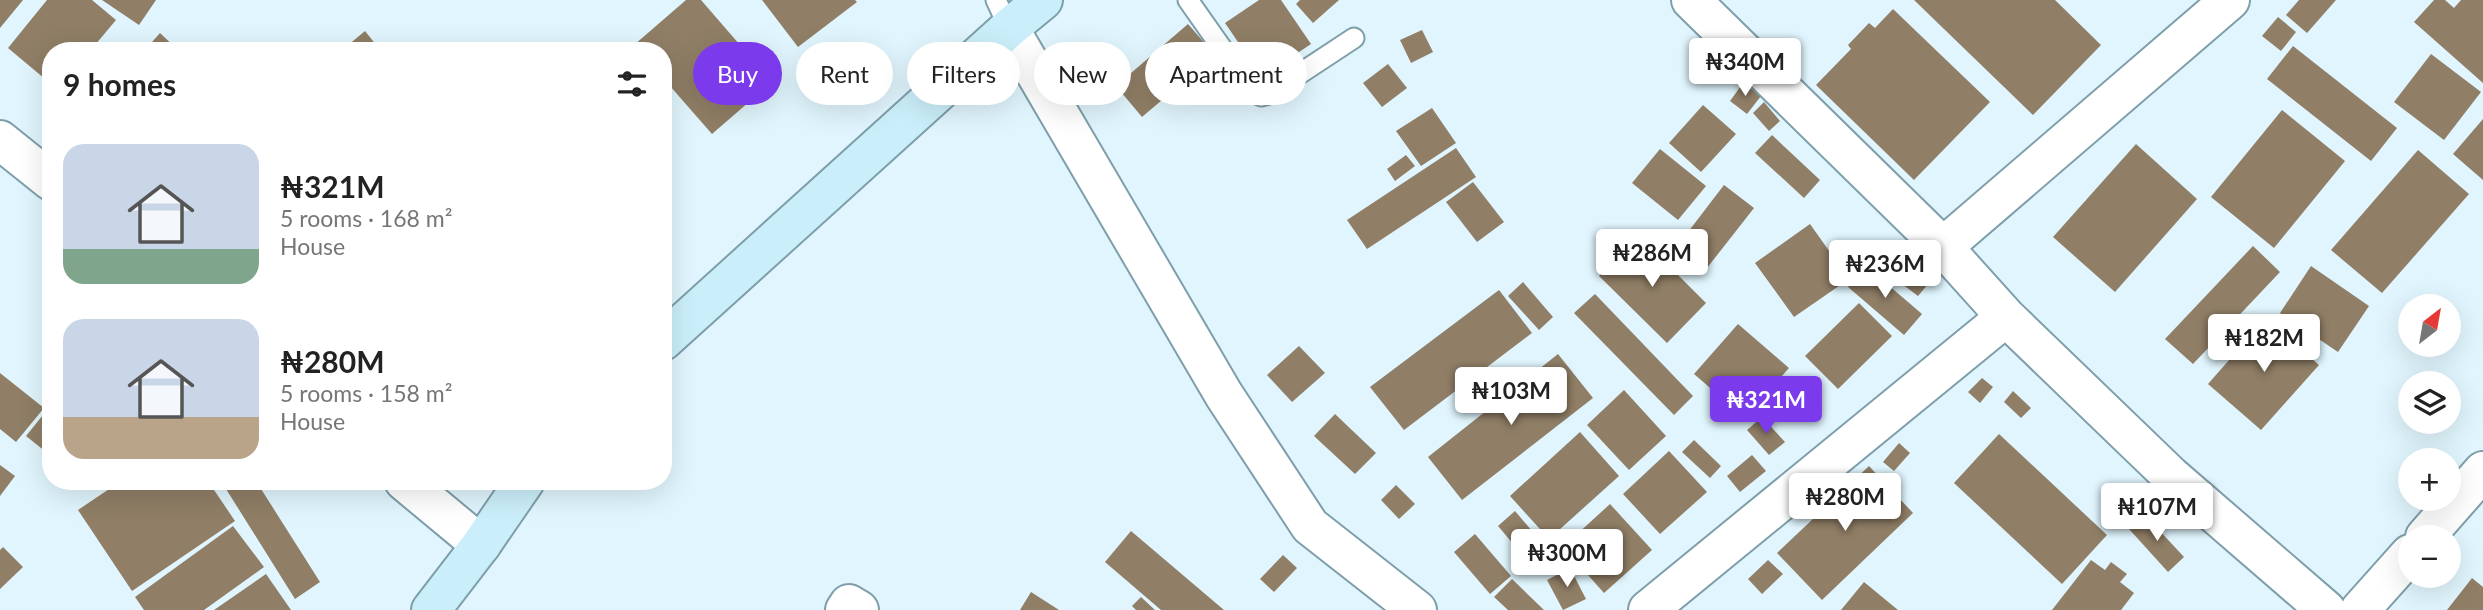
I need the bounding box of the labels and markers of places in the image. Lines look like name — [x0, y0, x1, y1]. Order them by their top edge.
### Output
pin: ₦340M — [1696, 38, 1794, 98]
pin: ₦286M — [1603, 230, 1701, 289]
pin: ₦236M — [1836, 240, 1934, 300]
pin: ₦182M — [2215, 314, 2313, 374]
pin: ₦103M — [1462, 368, 1560, 427]
pin: ₦321M — [1717, 376, 1815, 436]
pin: ₦280M — [1796, 474, 1894, 533]
pin: ₦107M — [2108, 484, 2206, 543]
pin: ₦300M — [1518, 530, 1616, 589]

